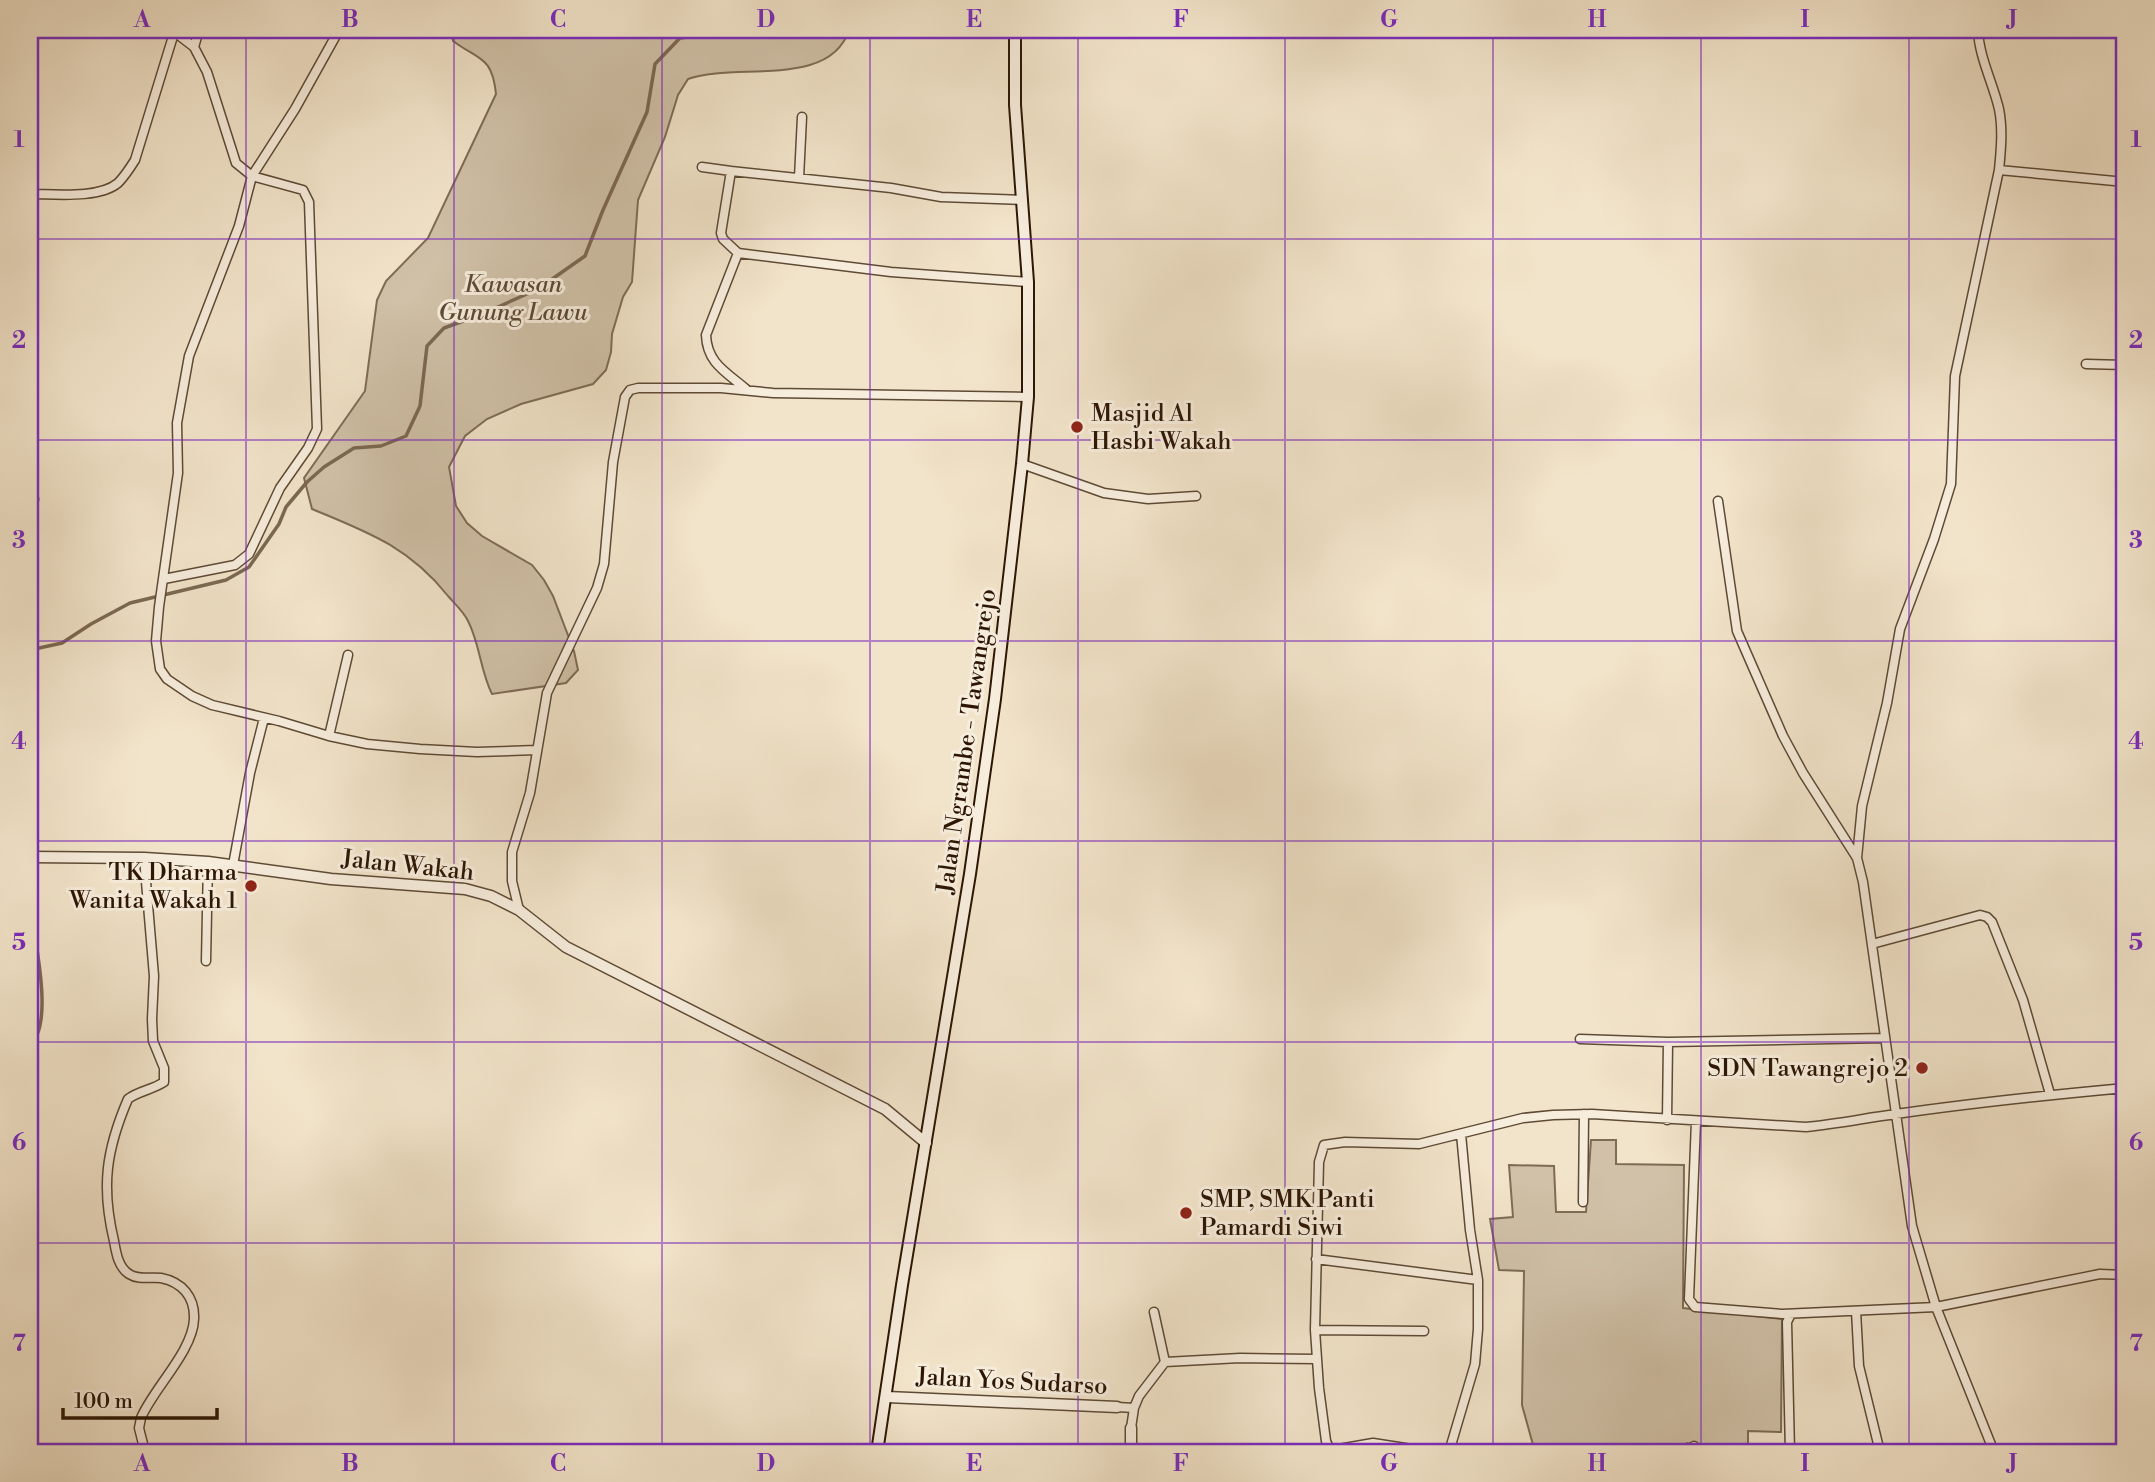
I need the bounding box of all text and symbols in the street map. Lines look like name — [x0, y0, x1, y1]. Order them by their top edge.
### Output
text: A — [133, 6, 151, 34]
text: B — [341, 6, 359, 34]
text: C — [550, 6, 566, 34]
text: D — [757, 6, 775, 34]
text: E — [966, 6, 982, 34]
text: F — [1173, 6, 1189, 34]
text: G — [1380, 6, 1398, 34]
text: H — [1588, 6, 1607, 34]
text: I — [1801, 6, 1810, 34]
text: J — [2006, 6, 2018, 34]
text: 1 — [13, 126, 25, 154]
text: 1 — [2130, 126, 2142, 154]
park label: Kawasan Gunung Lawu — [438, 270, 588, 328]
text: 2 — [12, 327, 26, 355]
text: 2 — [2129, 327, 2143, 355]
place label: Masjid Al Hasbi Wakah — [1091, 399, 1232, 457]
marker: Masjid Al Hasbi Wakah — [1069, 419, 1085, 435]
text: 3 — [12, 527, 26, 555]
text: 3 — [2129, 527, 2143, 555]
street label: Jalan Ngrambe - Tawangrejo — [931, 587, 1003, 897]
text: 4 — [11, 728, 27, 756]
text: 4 — [2128, 728, 2144, 756]
street label: Jalan Wakah — [339, 844, 476, 888]
place label: TK Dharma Wanita Wakah 1 — [68, 858, 238, 916]
marker: TK Dharma Wanita Wakah 1 — [243, 878, 259, 894]
text: 5 — [12, 929, 26, 957]
text: 5 — [2129, 929, 2143, 957]
place label: SDN Tawangrejo 2 — [1707, 1054, 1908, 1084]
marker: SDN Tawangrejo 2 — [1914, 1060, 1930, 1076]
text: 6 — [12, 1129, 26, 1157]
text: 6 — [2129, 1129, 2143, 1157]
place label: SMP, SMK Panti Pamardi Siwi — [1200, 1185, 1375, 1243]
marker: SMP, SMK Panti Pamardi Siwi — [1178, 1205, 1194, 1221]
text: 7 — [12, 1330, 26, 1358]
text: 7 — [2129, 1330, 2143, 1358]
street label: Jalan Yos Sudarso — [915, 1362, 1108, 1402]
scale bar — [63, 1377, 217, 1421]
text: 100 m — [74, 1389, 133, 1415]
text: A — [133, 1450, 151, 1478]
text: B — [341, 1450, 359, 1478]
text: C — [550, 1450, 566, 1478]
text: D — [757, 1450, 775, 1478]
text: E — [966, 1450, 982, 1478]
text: F — [1173, 1450, 1189, 1478]
text: G — [1380, 1450, 1398, 1478]
text: H — [1588, 1450, 1607, 1478]
text: I — [1801, 1450, 1810, 1478]
text: J — [2006, 1450, 2018, 1478]

